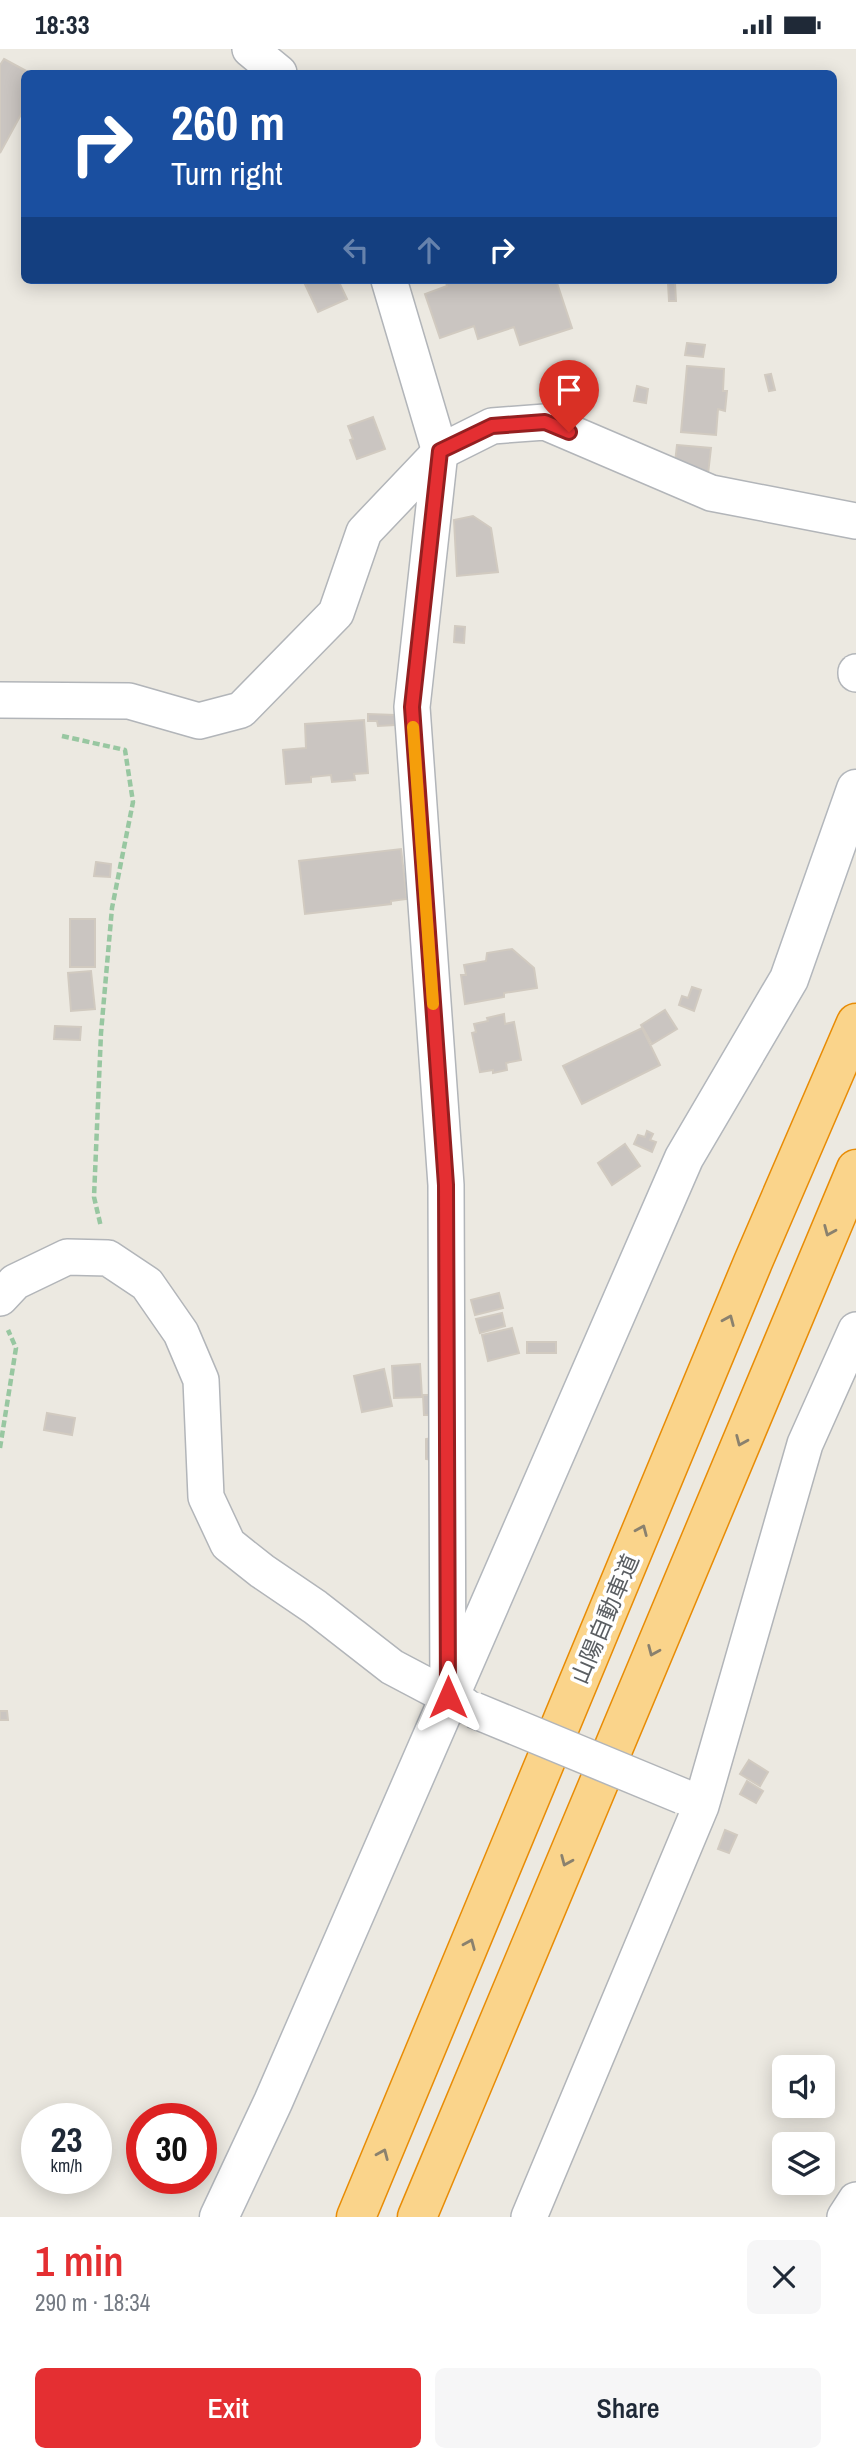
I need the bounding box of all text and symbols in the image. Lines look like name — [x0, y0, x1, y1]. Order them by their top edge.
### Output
text: 18:33 — [35, 7, 90, 42]
text: 260 m — [171, 89, 285, 155]
icon: right — [56, 98, 147, 189]
text: Turn right — [171, 152, 283, 195]
icon: left — [337, 231, 375, 269]
icon: ahead — [410, 231, 448, 269]
icon: right — [483, 231, 521, 269]
pin — [539, 360, 599, 432]
icon: arrive — [550, 371, 588, 409]
one-way arrow — [823, 1224, 837, 1237]
one-way arrow — [721, 1315, 735, 1327]
one-way arrow — [735, 1434, 749, 1446]
one-way arrow — [633, 1525, 647, 1537]
street label: 山陽自動車道 — [563, 1549, 646, 1688]
one-way arrow — [648, 1644, 662, 1656]
position arrow — [411, 1660, 485, 1734]
one-way arrow — [560, 1854, 574, 1866]
one-way arrow — [462, 1939, 476, 1951]
map controls — [772, 2055, 835, 2195]
button: sound — [772, 2055, 835, 2118]
speed limit sign: 30 — [126, 2103, 217, 2194]
text: 23 — [51, 2116, 82, 2163]
button: layers — [772, 2132, 835, 2195]
one-way arrow — [374, 2149, 388, 2161]
text: km/h — [51, 2153, 83, 2178]
text: 1 min — [35, 2233, 124, 2289]
button: close — [747, 2240, 821, 2314]
text: 290 m · 18:34 — [35, 2287, 150, 2318]
button: Exit — [35, 2368, 421, 2448]
button: Share — [435, 2368, 821, 2448]

